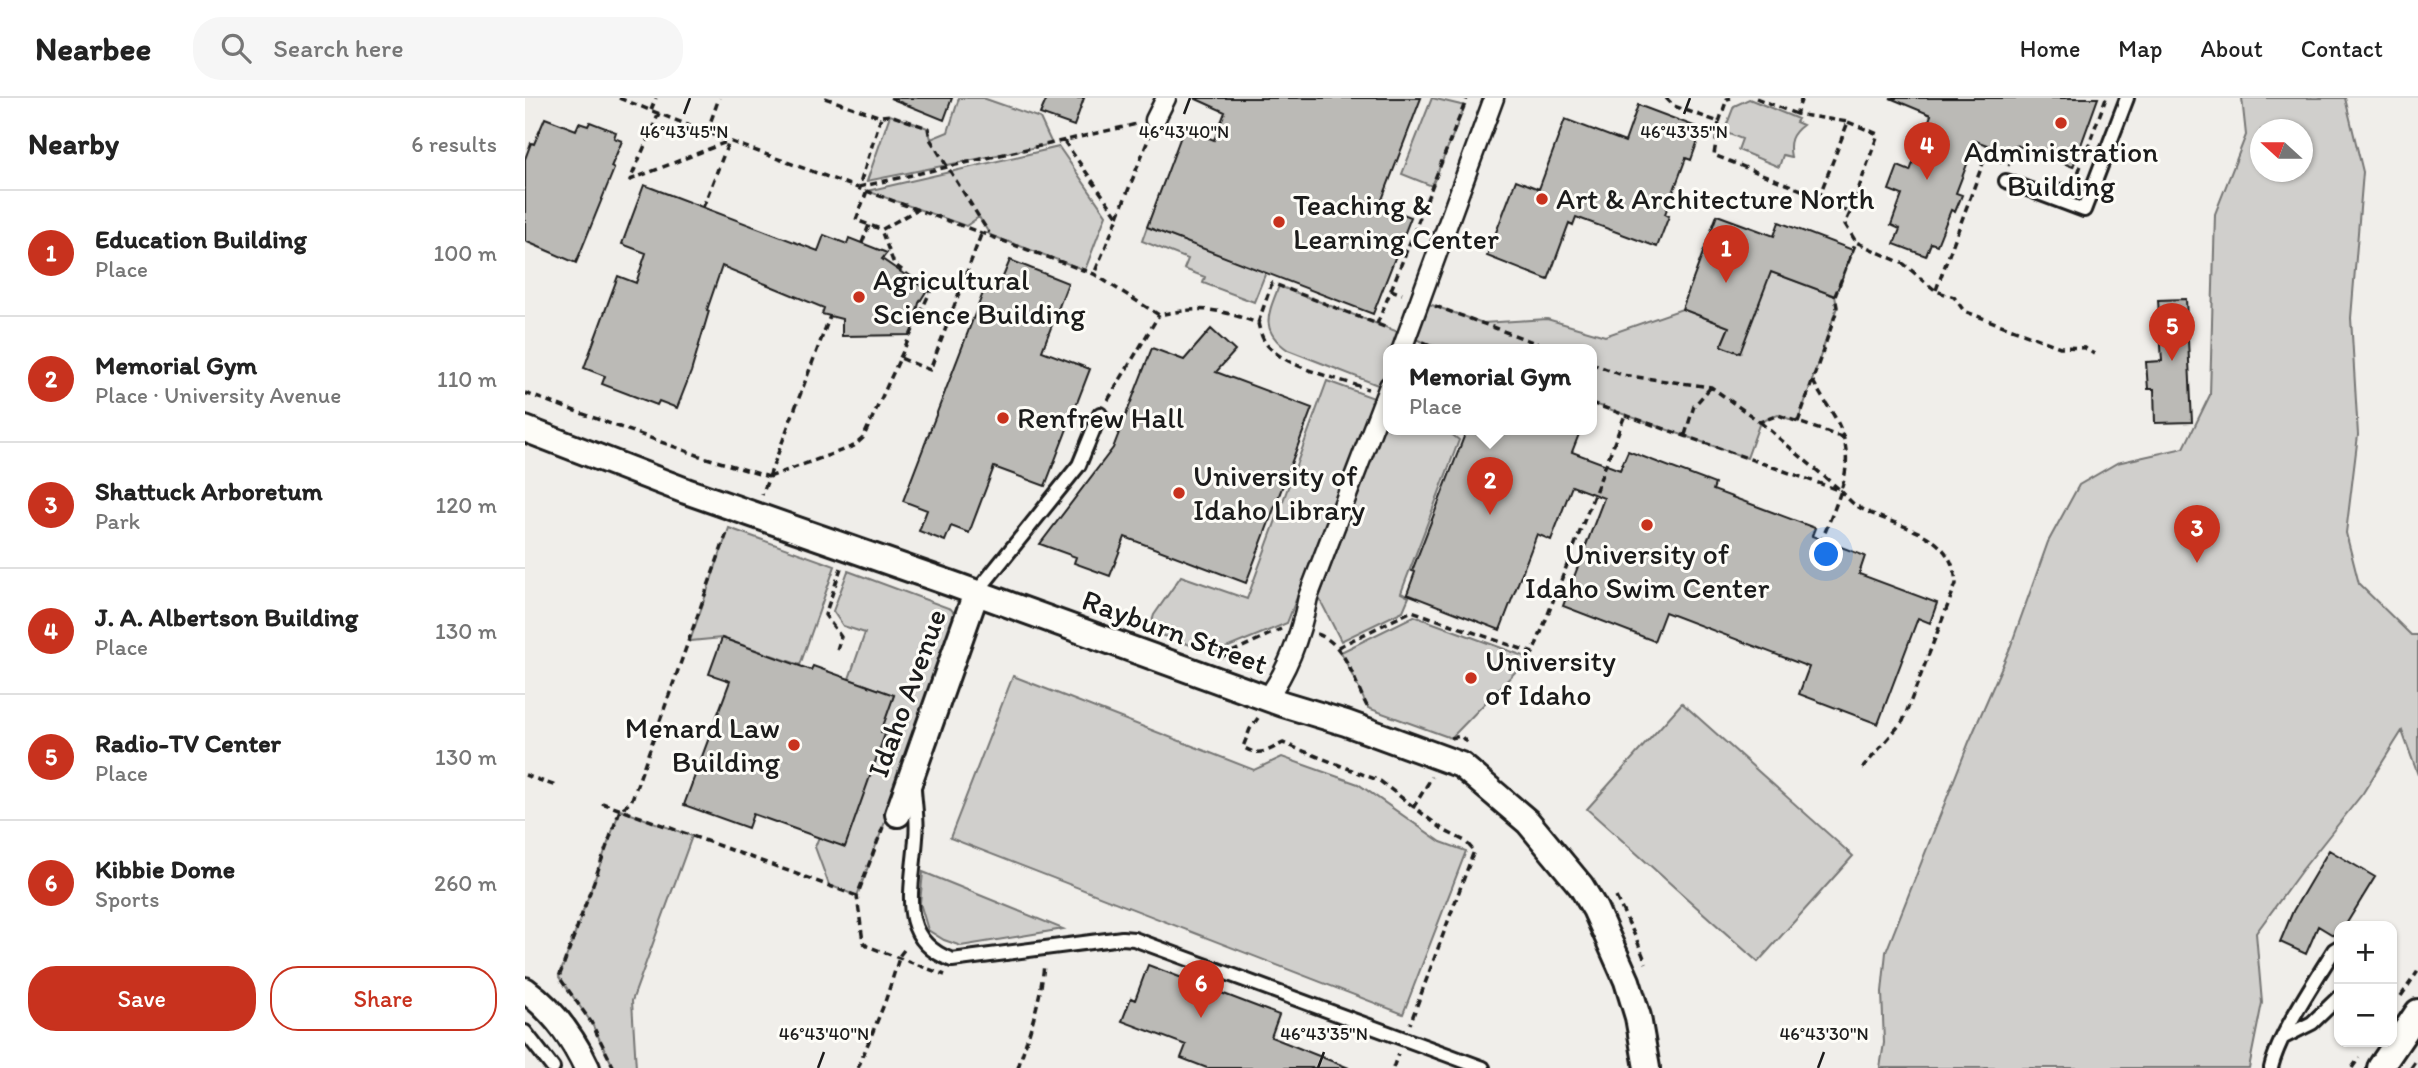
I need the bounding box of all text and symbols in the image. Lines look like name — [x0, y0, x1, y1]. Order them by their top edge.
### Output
search box — [193, 17, 683, 80]
text: Nearbee — [35, 29, 151, 68]
icon: search — [217, 29, 255, 67]
text: Search here — [273, 32, 404, 64]
text: Home — [2020, 34, 2080, 63]
text: Map — [2118, 34, 2162, 63]
text: About — [2200, 34, 2263, 63]
text: Contact — [2301, 34, 2383, 63]
marker: Administration Building — [2053, 115, 2069, 131]
north arrow — [2250, 119, 2313, 182]
text: 46°43'45"N — [640, 121, 728, 143]
text: 46°43'40"N — [1139, 121, 1229, 143]
text: 46°43'35"N — [1640, 121, 1728, 143]
pin: 4 — [1904, 122, 1950, 180]
text: Nearby — [28, 125, 119, 162]
text: 6 results — [411, 130, 497, 158]
place label: Administration Building — [1964, 133, 2158, 204]
place label: Art & Architecture North — [1556, 180, 1874, 217]
place label: Teaching & Learning Center — [1293, 186, 1499, 257]
marker: Art & Architecture North — [1534, 191, 1550, 207]
marker: Teaching & Learning Center — [1271, 214, 1287, 230]
text: Education Building — [95, 223, 307, 255]
pin: 1 — [1703, 225, 1749, 283]
text: 1 — [46, 239, 56, 267]
text: 100 m — [433, 239, 497, 267]
text: Place — [95, 255, 148, 283]
place label: Agricultural Science Building — [873, 261, 1086, 332]
marker: Agricultural Science Building — [851, 289, 867, 305]
pin: 5 — [2149, 303, 2195, 361]
popup — [1383, 344, 1597, 435]
text: Memorial Gym — [95, 349, 257, 381]
text: Memorial Gym — [1409, 360, 1571, 392]
text: 2 — [45, 365, 57, 393]
text: 110 m — [437, 365, 497, 393]
text: Place · University Avenue — [95, 381, 341, 409]
text: Place — [1409, 392, 1462, 420]
place label: Renfrew Hall — [1017, 399, 1185, 436]
marker: Renfrew Hall — [995, 410, 1011, 426]
place label: University of Idaho Library — [1193, 457, 1365, 528]
pin: 2 — [1467, 457, 1513, 515]
text: Shattuck Arboretum — [95, 475, 323, 507]
marker: University of Idaho Library — [1171, 485, 1187, 501]
text: 3 — [45, 491, 57, 519]
text: 120 m — [436, 491, 497, 519]
pin: 3 — [2174, 505, 2220, 563]
text: Park — [95, 507, 140, 535]
marker: University of Idaho Swim Center — [1639, 517, 1655, 533]
place label: University of Idaho Swim Center — [1525, 535, 1769, 606]
your location — [1809, 537, 1843, 571]
street label: Rayburn Street — [1077, 581, 1273, 682]
text: J. A. Albertson Building — [95, 601, 358, 633]
street label: Idaho Avenue — [859, 604, 954, 782]
text: 4 — [44, 617, 58, 645]
text: 130 m — [435, 617, 497, 645]
text: Place — [95, 633, 148, 661]
place label: University of Idaho — [1485, 642, 1616, 713]
marker: University of Idaho — [1463, 670, 1479, 686]
place label: Menard Law Building — [625, 709, 781, 780]
text: Radio-TV Center — [95, 727, 281, 759]
marker: Menard Law Building — [786, 737, 802, 753]
text: 5 — [45, 743, 57, 771]
text: 130 m — [435, 743, 497, 771]
text: Place — [95, 759, 148, 787]
text: Kibbie Dome — [95, 853, 235, 885]
text: 6 — [45, 869, 57, 897]
text: 260 m — [434, 869, 497, 897]
text: Sports — [95, 885, 159, 913]
map controls — [2334, 921, 2397, 1047]
button: + — [2334, 921, 2397, 984]
pin: 6 — [1178, 960, 1224, 1018]
button: Save — [28, 966, 256, 1031]
button: Share — [270, 966, 497, 1031]
button: − — [2334, 984, 2397, 1047]
text: 46°43'40"N — [779, 1023, 869, 1045]
text: 46°43'35"N — [1280, 1023, 1368, 1045]
text: 46°43'30"N — [1779, 1023, 1869, 1045]

